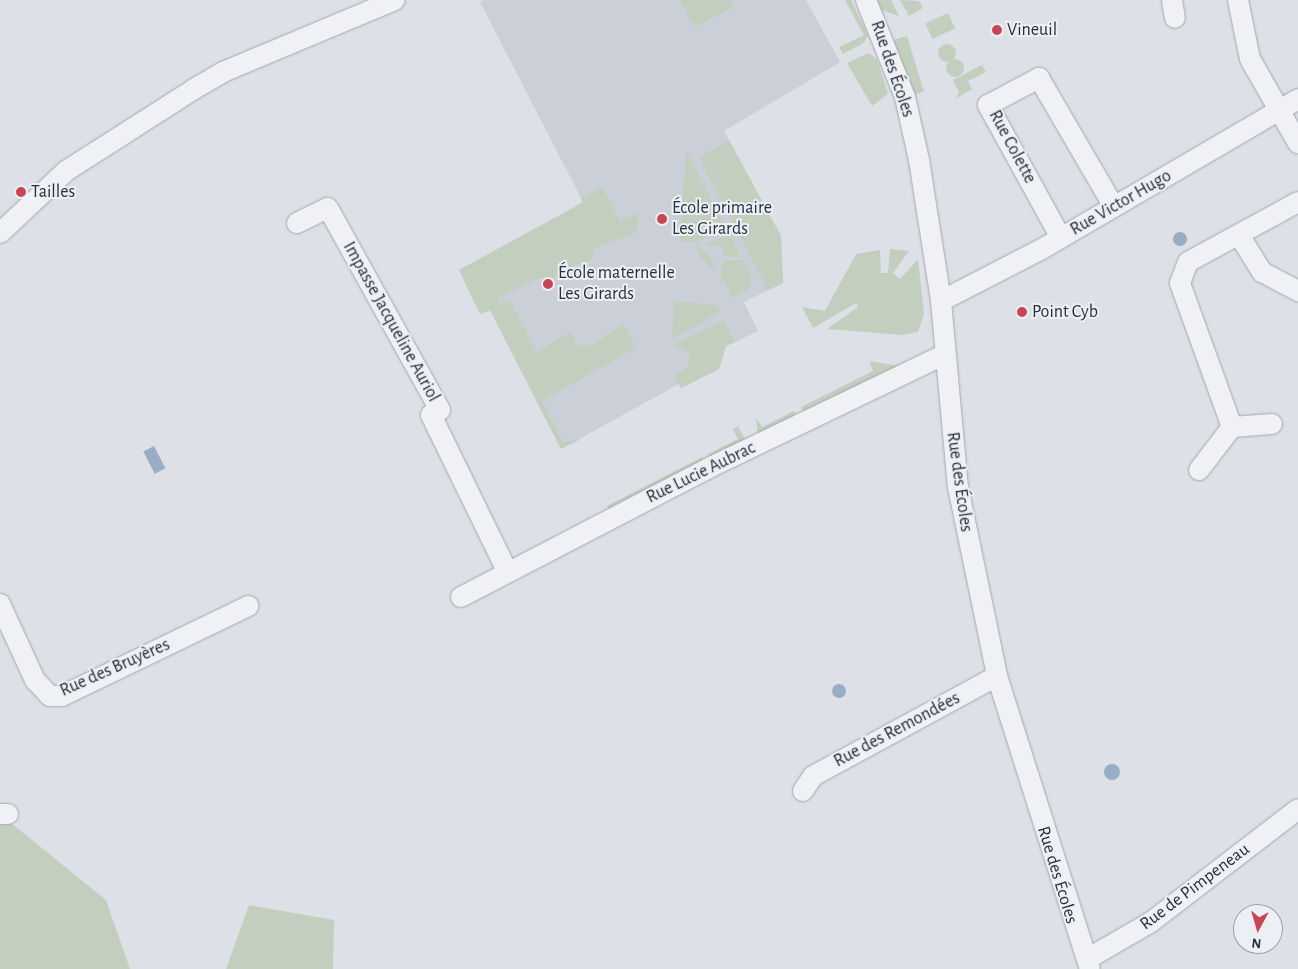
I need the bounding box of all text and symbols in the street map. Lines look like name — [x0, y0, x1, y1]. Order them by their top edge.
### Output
street label: Rue des Écoles — [865, 18, 919, 120]
place label: Vineuil — [1007, 19, 1057, 41]
marker: Vineuil — [991, 24, 1003, 36]
street label: Rue Colette — [984, 107, 1040, 187]
street label: Rue Victor Hugo — [1067, 165, 1175, 241]
place label: Tailles — [31, 181, 75, 203]
marker: Tailles — [15, 186, 27, 198]
place label: École primaire Les Girards — [672, 198, 772, 240]
marker: École primaire Les Girards — [656, 213, 668, 225]
street label: Impasse Jacqueline Auriol — [338, 238, 444, 406]
place label: École maternelle Les Girards — [558, 263, 675, 306]
marker: École maternelle Les Girards — [542, 278, 554, 290]
place label: Point Cyb — [1032, 301, 1098, 323]
marker: Point Cyb — [1016, 306, 1028, 318]
street label: Rue des Écoles — [941, 431, 977, 533]
street label: Rue Lucie Aubrac — [643, 437, 759, 509]
street label: Rue des Bruyères — [57, 634, 173, 702]
street label: Rue des Remondées — [830, 688, 964, 772]
street label: Rue des Écoles — [1032, 824, 1082, 926]
street label: Rue de Pimpeneau — [1136, 839, 1254, 935]
north arrow — [1233, 904, 1283, 954]
text: N — [1251, 935, 1262, 950]

